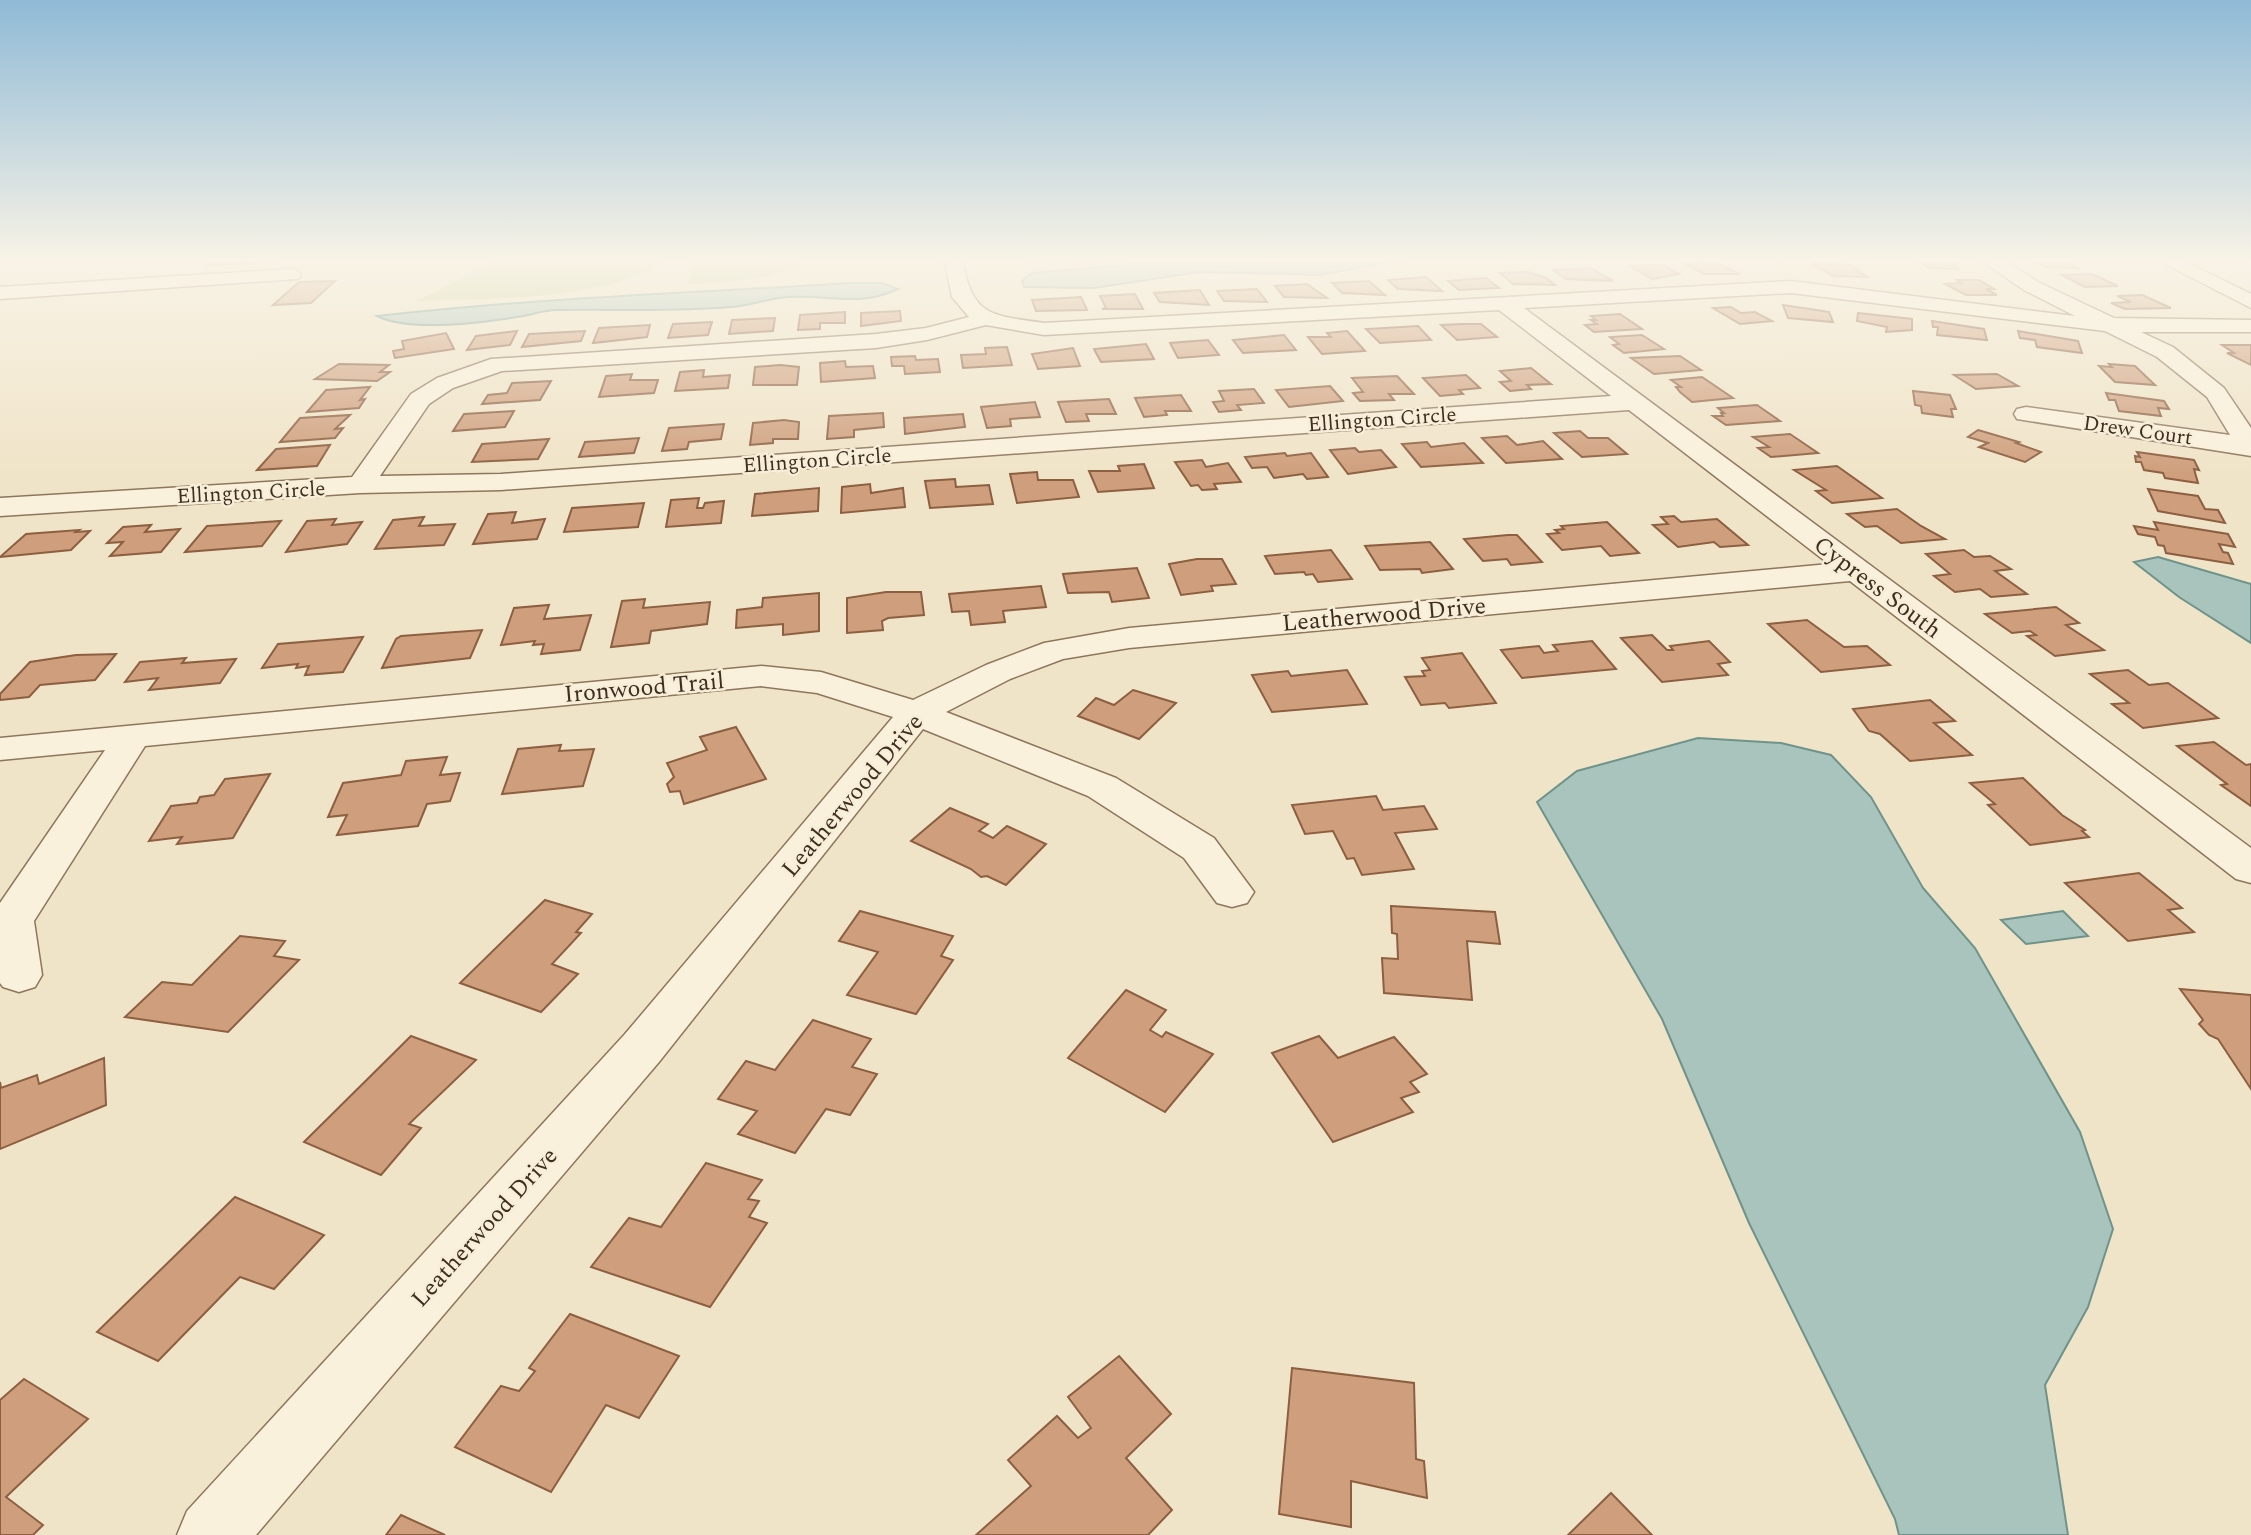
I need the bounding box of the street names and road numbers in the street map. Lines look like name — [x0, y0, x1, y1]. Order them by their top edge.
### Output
street label: Ellington Circle — [1307, 399, 1458, 441]
street label: Drew Court — [2081, 407, 2195, 454]
street label: Ellington Circle — [742, 440, 893, 482]
street label: Ellington Circle — [176, 473, 326, 513]
street label: Cypress South — [1806, 528, 1949, 648]
street label: Leatherwood Drive — [1281, 588, 1488, 642]
street label: Ironwood Trail — [562, 663, 726, 713]
street label: Leatherwood Drive — [773, 706, 932, 886]
street label: Leatherwood Drive — [403, 1140, 567, 1316]

